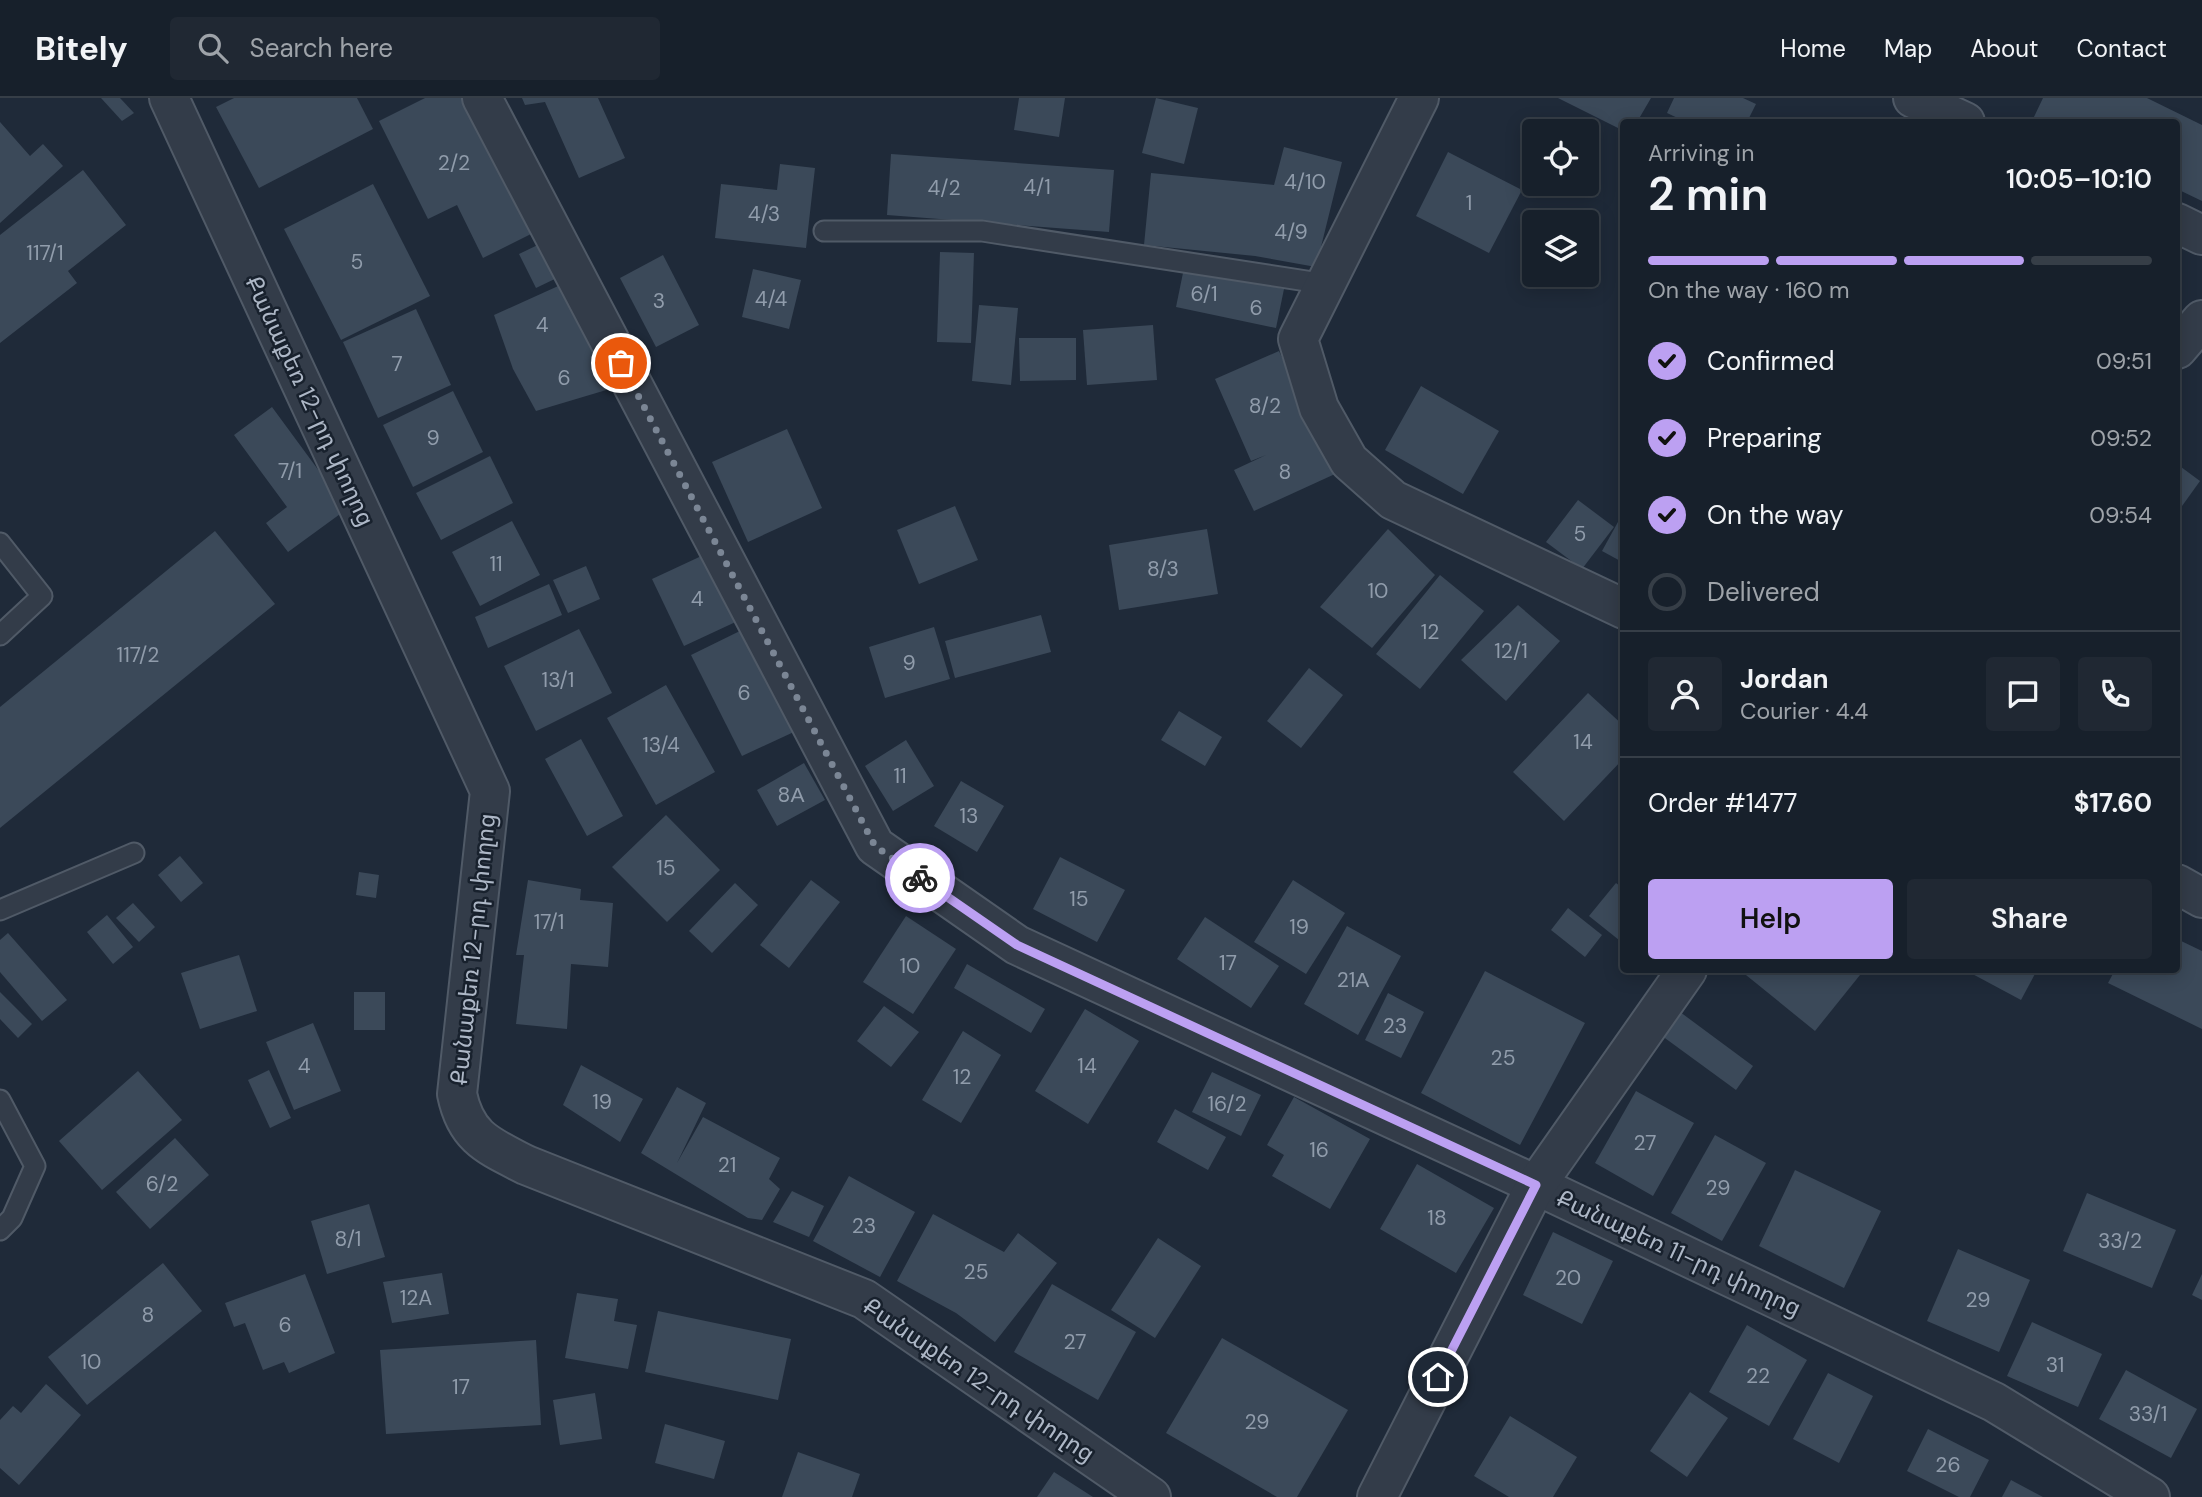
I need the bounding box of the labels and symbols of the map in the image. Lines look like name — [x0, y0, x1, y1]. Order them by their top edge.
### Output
house number: 2/2 — [438, 149, 470, 177]
house number: 4/10 — [1284, 168, 1326, 196]
house number: 4/1 — [1023, 173, 1051, 201]
house number: 4/2 — [927, 174, 961, 202]
house number: 1 — [1466, 189, 1472, 217]
house number: 4/3 — [748, 200, 780, 228]
house number: 4/9 — [1274, 218, 1308, 246]
house number: 117/1 — [26, 239, 64, 267]
house number: 5 — [351, 248, 363, 276]
street label: Քանաքեռ 12-րդ փողոց — [239, 271, 382, 531]
house number: 6/1 — [1190, 280, 1218, 308]
house number: 4/4 — [755, 285, 787, 313]
house number: 3 — [653, 287, 665, 315]
house number: 6 — [1249, 294, 1263, 322]
house number: 4 — [536, 311, 549, 339]
pin — [591, 333, 651, 393]
house number: 7 — [391, 350, 403, 378]
house number: 6 — [557, 364, 571, 392]
house number: 8/2 — [1249, 392, 1281, 420]
house number: 9 — [426, 424, 440, 452]
house number: 7/1 — [278, 457, 302, 485]
house number: 8 — [1279, 458, 1291, 486]
house number: 5 — [1574, 520, 1586, 548]
house number: 11 — [489, 550, 503, 578]
house number: 8/3 — [1147, 555, 1179, 583]
house number: 10 — [1368, 577, 1388, 605]
house number: 4 — [691, 585, 704, 613]
house number: 12 — [1421, 618, 1439, 646]
house number: 12/1 — [1494, 637, 1528, 665]
house number: 117/2 — [117, 641, 159, 669]
house number: 9 — [902, 649, 916, 677]
house number: 13/1 — [542, 666, 574, 694]
house number: 6 — [737, 679, 751, 707]
house number: 14 — [1573, 728, 1593, 756]
house number: 13/4 — [642, 731, 680, 759]
house number: 11 — [893, 762, 907, 790]
house number: 8А — [778, 781, 804, 809]
house number: 13 — [960, 802, 978, 830]
street label: Քանաքեռ 12-րդ փողոց — [443, 812, 502, 1086]
courier — [885, 843, 955, 913]
house number: 15 — [656, 854, 676, 882]
house number: 15 — [1069, 885, 1089, 913]
house number: 17/1 — [534, 908, 564, 936]
house number: 19 — [1289, 913, 1309, 941]
house number: 17 — [1219, 949, 1237, 977]
house number: 10 — [900, 952, 920, 980]
house number: 21А — [1337, 966, 1369, 994]
house number: 23 — [1383, 1012, 1407, 1040]
house number: 25 — [1491, 1044, 1515, 1072]
house number: 4 — [298, 1052, 311, 1080]
house number: 14 — [1077, 1052, 1097, 1080]
house number: 12 — [953, 1063, 971, 1091]
house number: 19 — [592, 1088, 612, 1116]
house number: 16/2 — [1207, 1090, 1247, 1118]
house number: 27 — [1634, 1129, 1656, 1157]
house number: 16 — [1309, 1136, 1329, 1164]
house number: 21 — [718, 1151, 736, 1179]
house number: 6/2 — [146, 1170, 178, 1198]
house number: 29 — [1705, 1174, 1731, 1202]
street label: Քանաքեռ 11-րդ փողոց — [1552, 1182, 1807, 1323]
house number: 18 — [1427, 1204, 1447, 1232]
house number: 23 — [852, 1212, 876, 1240]
house number: 8/1 — [335, 1225, 361, 1253]
house number: 33/2 — [2098, 1227, 2142, 1255]
house number: 25 — [964, 1258, 988, 1286]
house number: 20 — [1555, 1264, 1581, 1292]
house number: 12A — [400, 1284, 432, 1312]
house number: 29 — [1965, 1286, 1991, 1314]
street label: Քանաքեռ 12-րդ փողոց — [858, 1290, 1101, 1469]
house number: 8 — [142, 1301, 154, 1329]
house number: 6 — [278, 1311, 292, 1339]
house number: 27 — [1064, 1328, 1086, 1356]
pin — [1408, 1347, 1468, 1407]
house number: 10 — [81, 1348, 101, 1376]
house number: 31 — [2046, 1351, 2064, 1379]
house number: 22 — [1746, 1362, 1770, 1390]
house number: 17 — [452, 1373, 470, 1401]
house number: 33/1 — [2129, 1400, 2167, 1428]
house number: 29 — [1244, 1408, 1270, 1436]
house number: 26 — [1935, 1451, 1961, 1479]

